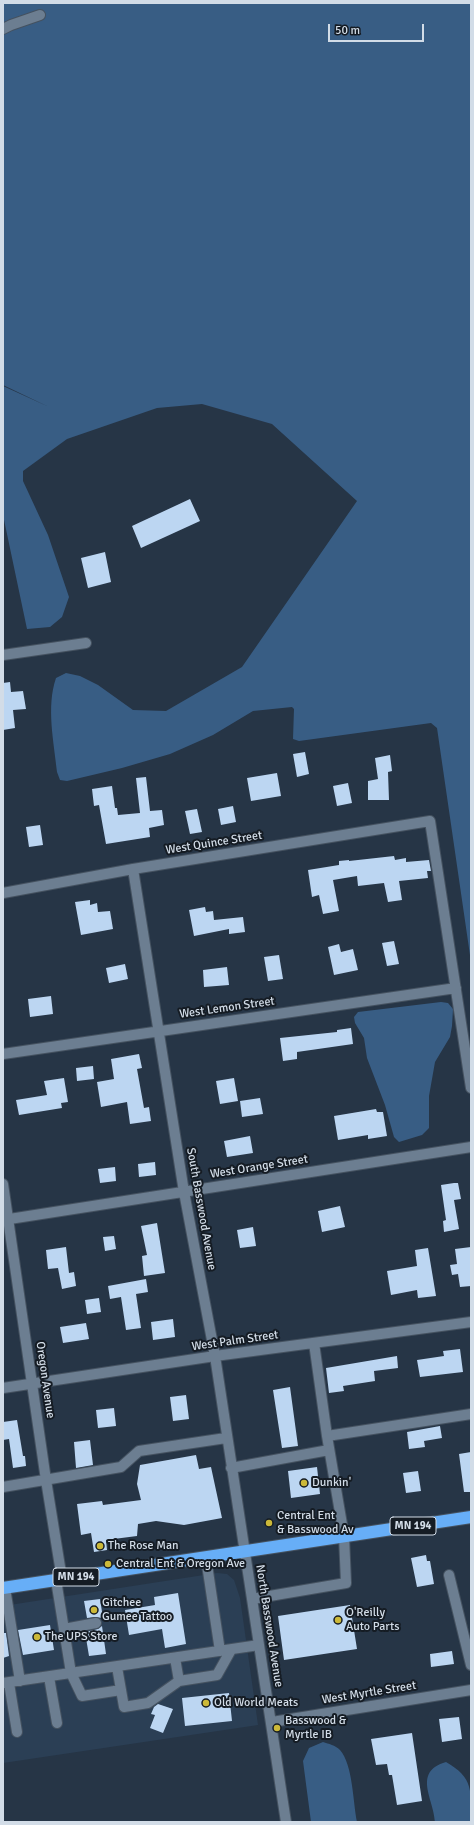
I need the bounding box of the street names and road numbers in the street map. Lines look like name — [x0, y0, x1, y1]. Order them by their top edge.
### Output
street label: West Quince Street — [165, 828, 263, 858]
street label: West Lemon Street — [178, 994, 276, 1022]
street label: South Basswood Avenue — [183, 1147, 219, 1271]
street label: West Orange Street — [209, 1152, 309, 1182]
street label: West Palm Street — [191, 1328, 279, 1354]
street label: Oregon Avenue — [32, 1341, 58, 1419]
road number: MN 194 — [390, 1517, 436, 1535]
street label: North Basswood Avenue — [252, 1564, 286, 1688]
road number: MN 194 — [53, 1568, 99, 1586]
street label: West Myrtle Street — [321, 1678, 417, 1708]

